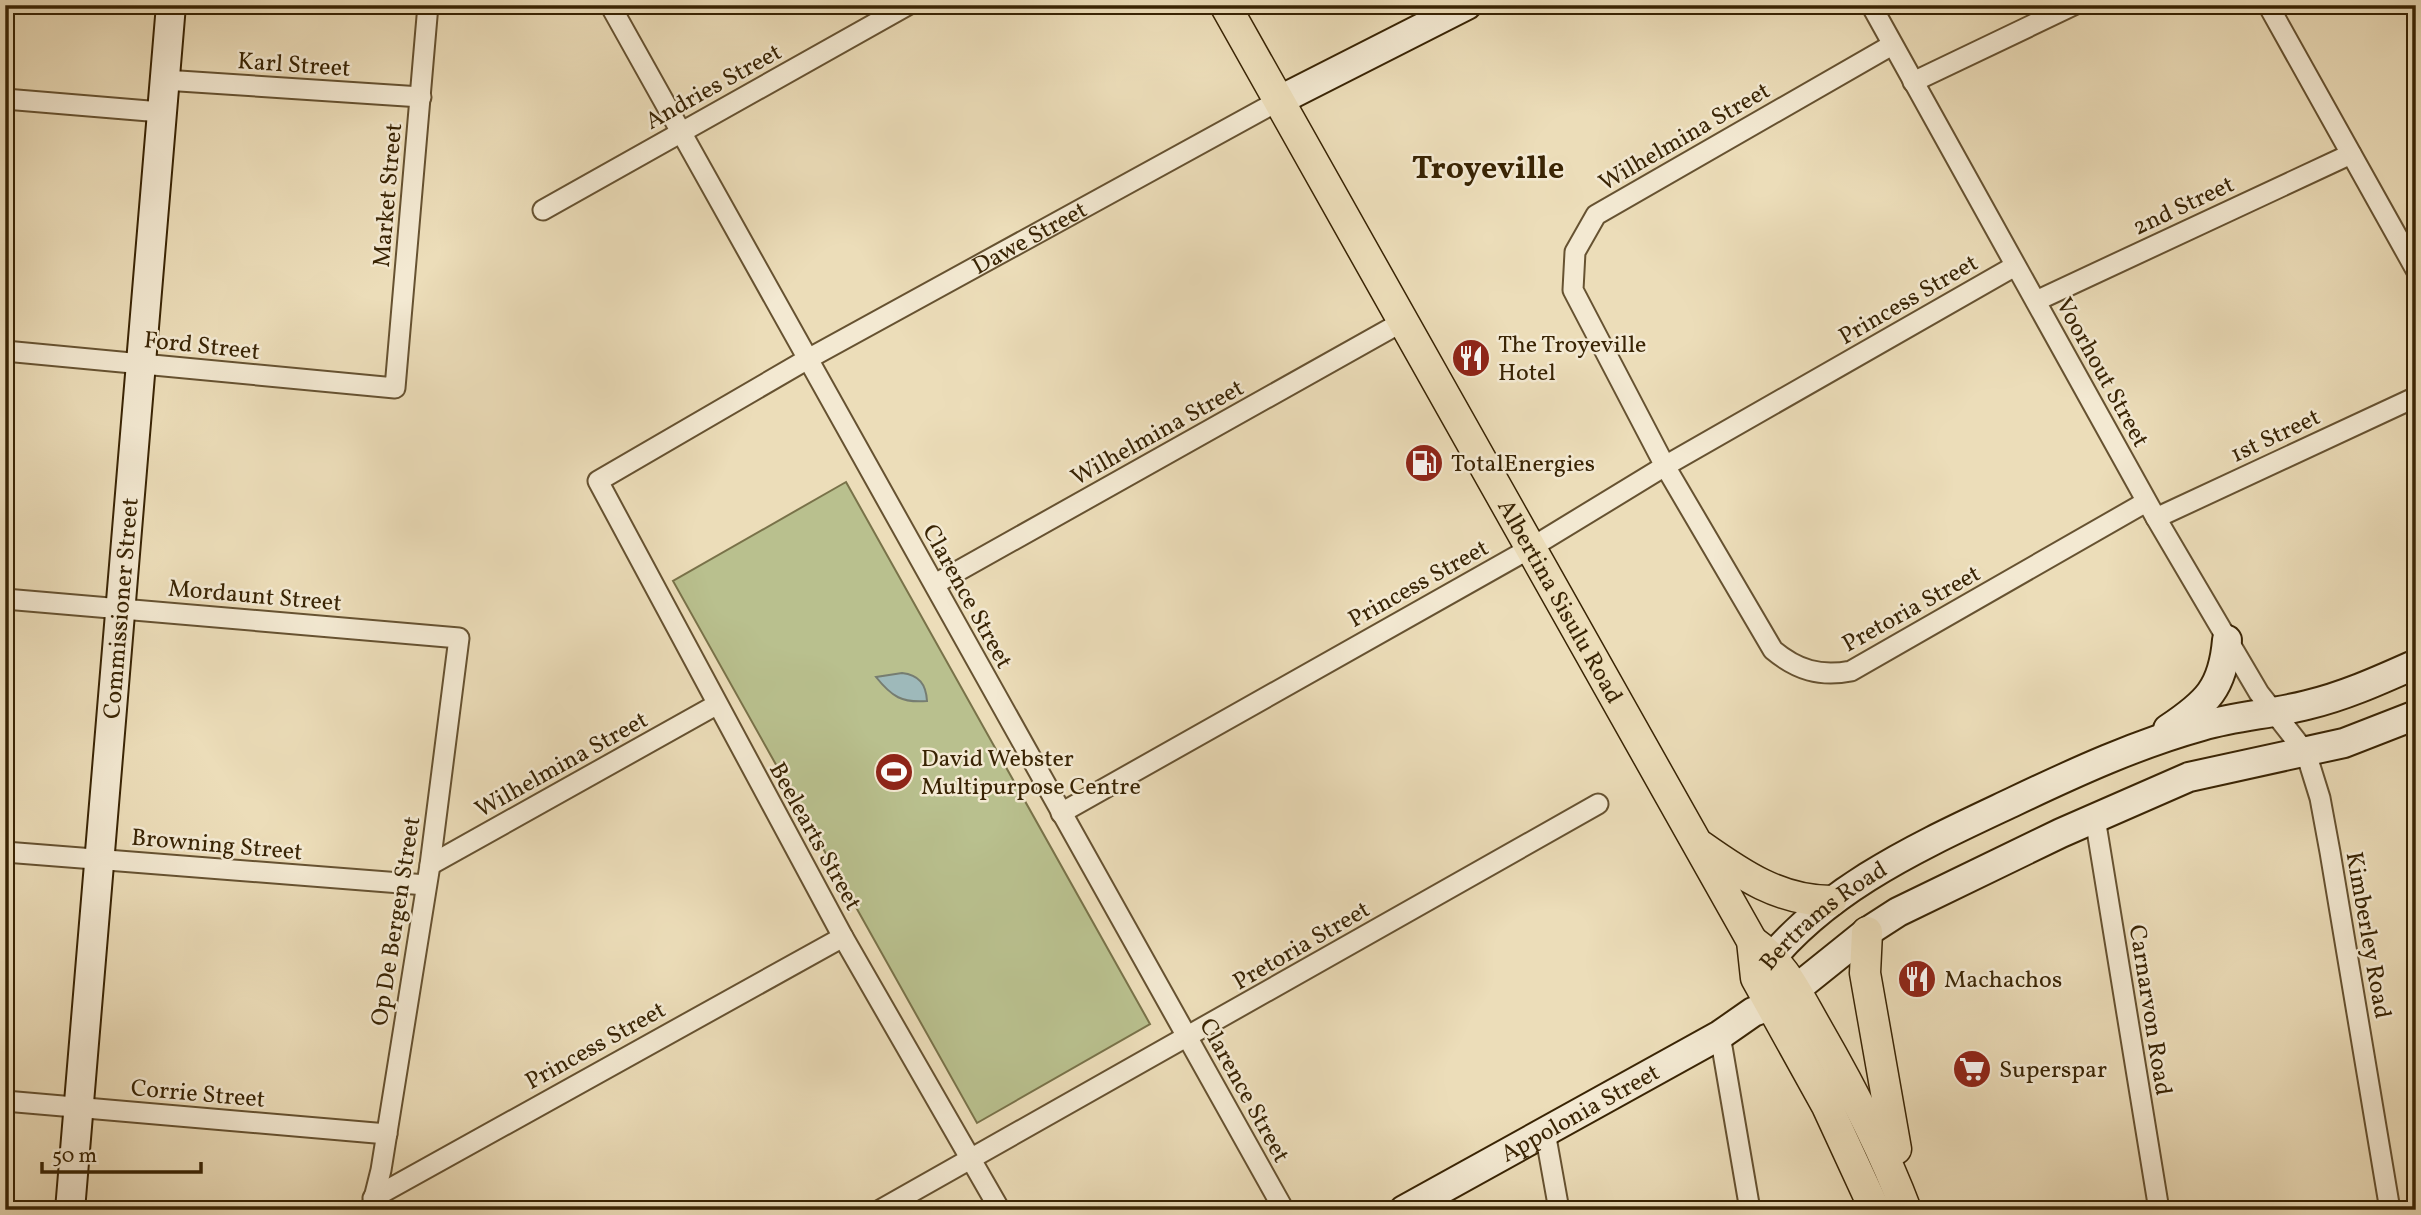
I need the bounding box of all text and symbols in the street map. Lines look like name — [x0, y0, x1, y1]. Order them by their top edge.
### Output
street label: Andries Street — [640, 36, 788, 139]
street label: Karl Street — [236, 45, 351, 87]
street label: Wilhelmina Street — [1593, 75, 1777, 201]
street label: Market Street — [366, 122, 412, 269]
district label: Troyeville — [1412, 148, 1564, 192]
street label: 2nd Street — [2128, 168, 2240, 245]
street label: Dawe Street — [967, 194, 1094, 284]
street label: Princess Street — [1833, 247, 1985, 354]
street label: Voorhout Street — [2046, 292, 2156, 454]
street label: Ford Street — [142, 324, 261, 370]
place label: The Troyeville Hotel — [1498, 329, 1647, 391]
restaurant icon: The Troyeville Hotel — [1450, 337, 1492, 379]
street label: Wilhelmina Street — [1065, 372, 1251, 495]
street label: 1st Street — [2225, 401, 2326, 472]
fuel station icon: TotalEnergies — [1403, 442, 1445, 484]
place label: TotalEnergies — [1451, 448, 1595, 482]
street label: Albertina Sisulu Road — [1488, 494, 1630, 710]
street label: Commissioner Street — [96, 496, 149, 720]
street label: Clarence Street — [913, 519, 1020, 675]
street label: Princess Street — [1343, 532, 1495, 637]
street label: Pretoria Street — [1837, 558, 1987, 662]
street label: Mordaunt Street — [167, 572, 343, 622]
street label: Wilhelmina Street — [469, 704, 655, 827]
place label: David Webster Multipurpose Centre — [921, 743, 1141, 805]
sports icon: David Webster Multipurpose Centre — [873, 751, 915, 793]
street label: Beelearts Street — [759, 757, 869, 917]
street label: Op De Bergen Street — [364, 814, 430, 1029]
street label: Browning Street — [130, 822, 304, 870]
street label: Kimberley Road — [2336, 849, 2398, 1021]
street label: Bertrams Road — [1753, 854, 1894, 979]
street label: Pretoria Street — [1227, 894, 1377, 1000]
street label: Carnarvon Road — [2119, 922, 2179, 1098]
restaurant icon: Machachos — [1896, 958, 1938, 1000]
place label: Machachos — [1944, 964, 2062, 998]
street label: Princess Street — [520, 994, 672, 1099]
street label: Clarence Street — [1190, 1013, 1297, 1169]
supermarket icon: Superspar — [1951, 1048, 1993, 1090]
place label: Superspar — [1999, 1054, 2107, 1088]
street label: Appolonia Street — [1495, 1057, 1667, 1172]
street label: Corrie Street — [129, 1072, 266, 1118]
scale bar — [42, 1131, 201, 1175]
text: 50 m — [52, 1142, 97, 1171]

